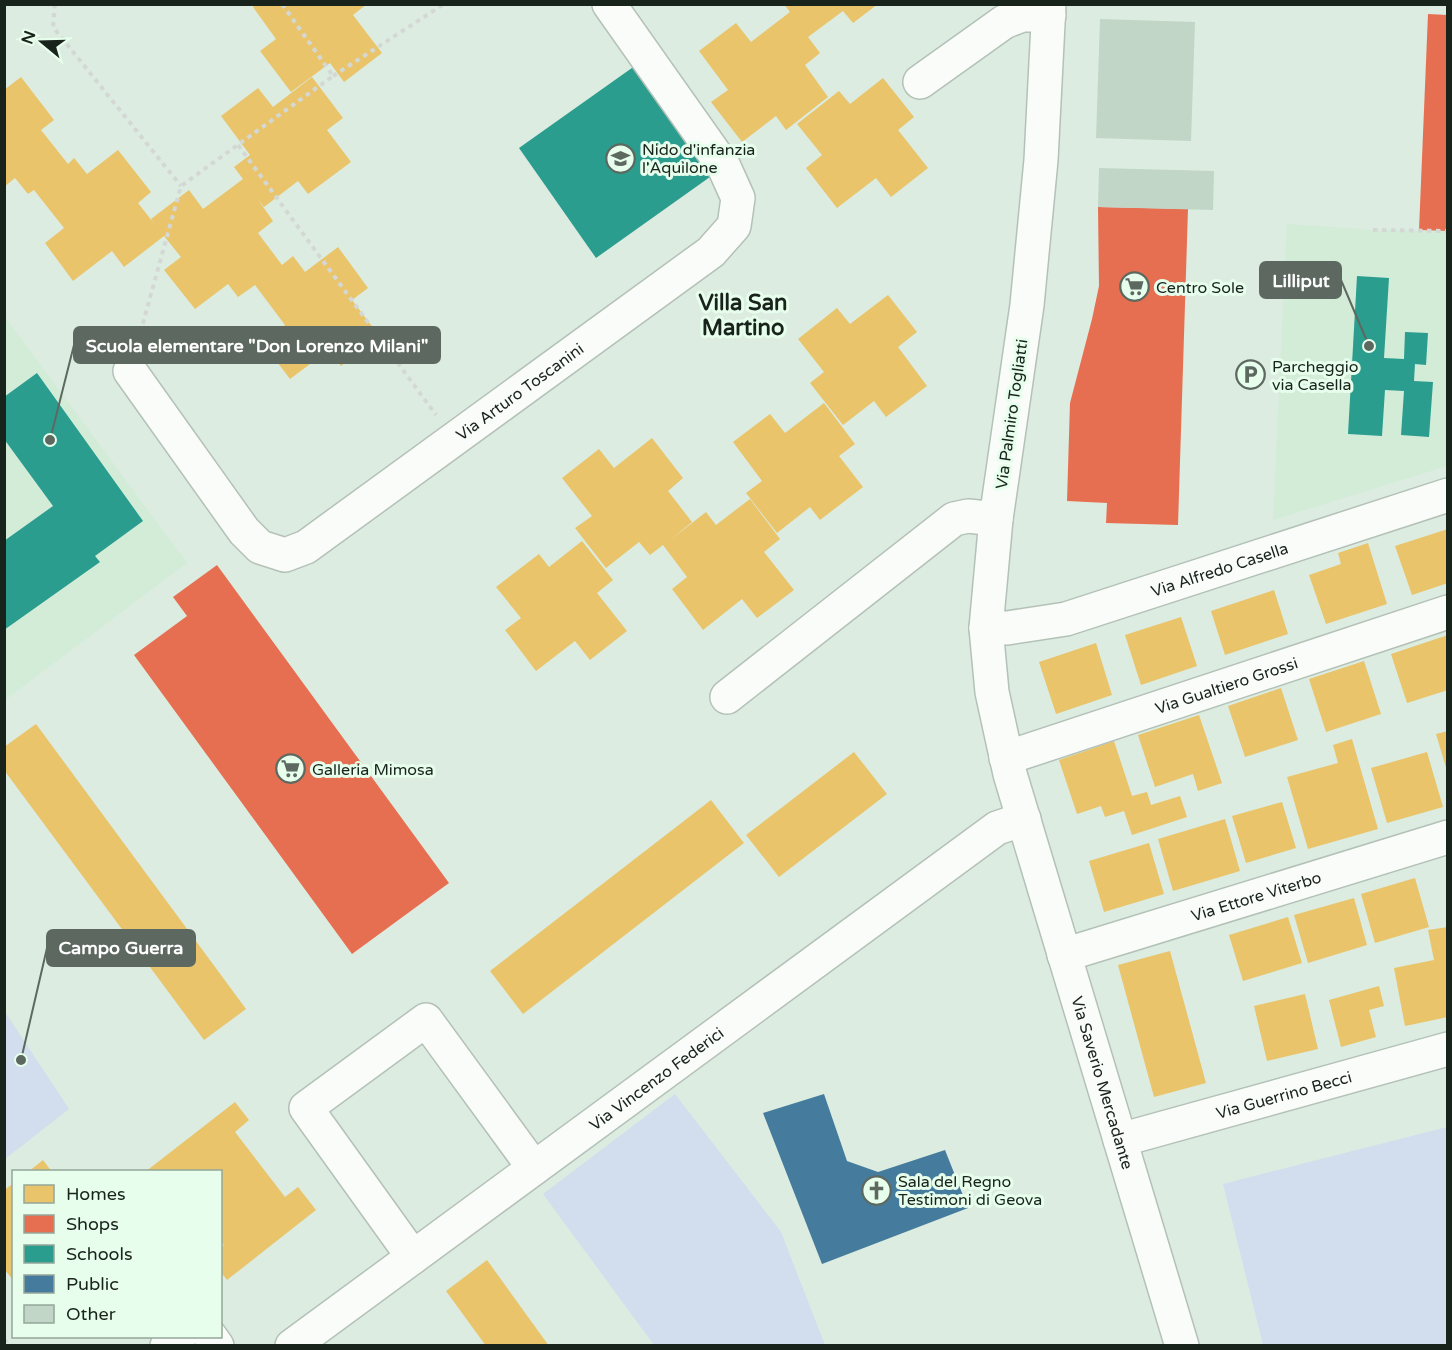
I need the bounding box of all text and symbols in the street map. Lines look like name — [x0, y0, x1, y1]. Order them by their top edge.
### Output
north arrow — [12, 12, 72, 72]
text: N — [17, 28, 40, 47]
place label: Nido d'infanzia l'Aquilone — [642, 140, 755, 178]
school or university icon: Nido d'infanzia l'Aquilone — [605, 142, 637, 174]
callout: Lilliput — [1260, 262, 1341, 298]
text: Lilliput — [1272, 270, 1330, 292]
supermarket icon: Centro Sole — [1119, 271, 1151, 303]
place label: Centro Sole — [1156, 278, 1244, 298]
district label: Villa San Martino — [699, 290, 787, 341]
callout: Scuola elementare "Don Lorenzo Milani" — [74, 327, 440, 363]
text: Scuola elementare "Don Lorenzo Milani" — [86, 335, 428, 357]
street label: Via Palmiro Togliatti — [992, 338, 1032, 490]
street label: Via Arturo Toscanini — [452, 339, 588, 445]
place label: Parcheggio via Casella — [1272, 357, 1358, 395]
parking icon: Parcheggio via Casella — [1235, 359, 1267, 391]
street label: Via Alfredo Casella — [1149, 539, 1291, 602]
street label: Via Gualtiero Grossi — [1153, 653, 1301, 719]
supermarket icon: Galleria Mimosa — [275, 753, 307, 785]
place label: Galleria Mimosa — [312, 760, 434, 780]
street label: Via Ettore Viterbo — [1189, 868, 1324, 926]
callout: Campo Guerra — [47, 930, 195, 966]
text: Campo Guerra — [59, 937, 183, 959]
street label: Via Saverio Mercadante — [1066, 994, 1137, 1172]
street label: Via Vincenzo Federici — [586, 1023, 728, 1135]
street label: Via Guerrino Becci — [1214, 1067, 1354, 1124]
legend — [12, 1170, 222, 1338]
place label: Sala del Regno Testimoni di Geova — [898, 1172, 1042, 1210]
church icon: Sala del Regno Testimoni di Geova — [861, 1174, 893, 1206]
text: Homes — [66, 1183, 126, 1205]
text: Shops — [66, 1213, 119, 1235]
text: Schools — [66, 1243, 133, 1265]
text: Public — [66, 1273, 119, 1295]
text: Other — [66, 1303, 116, 1325]

